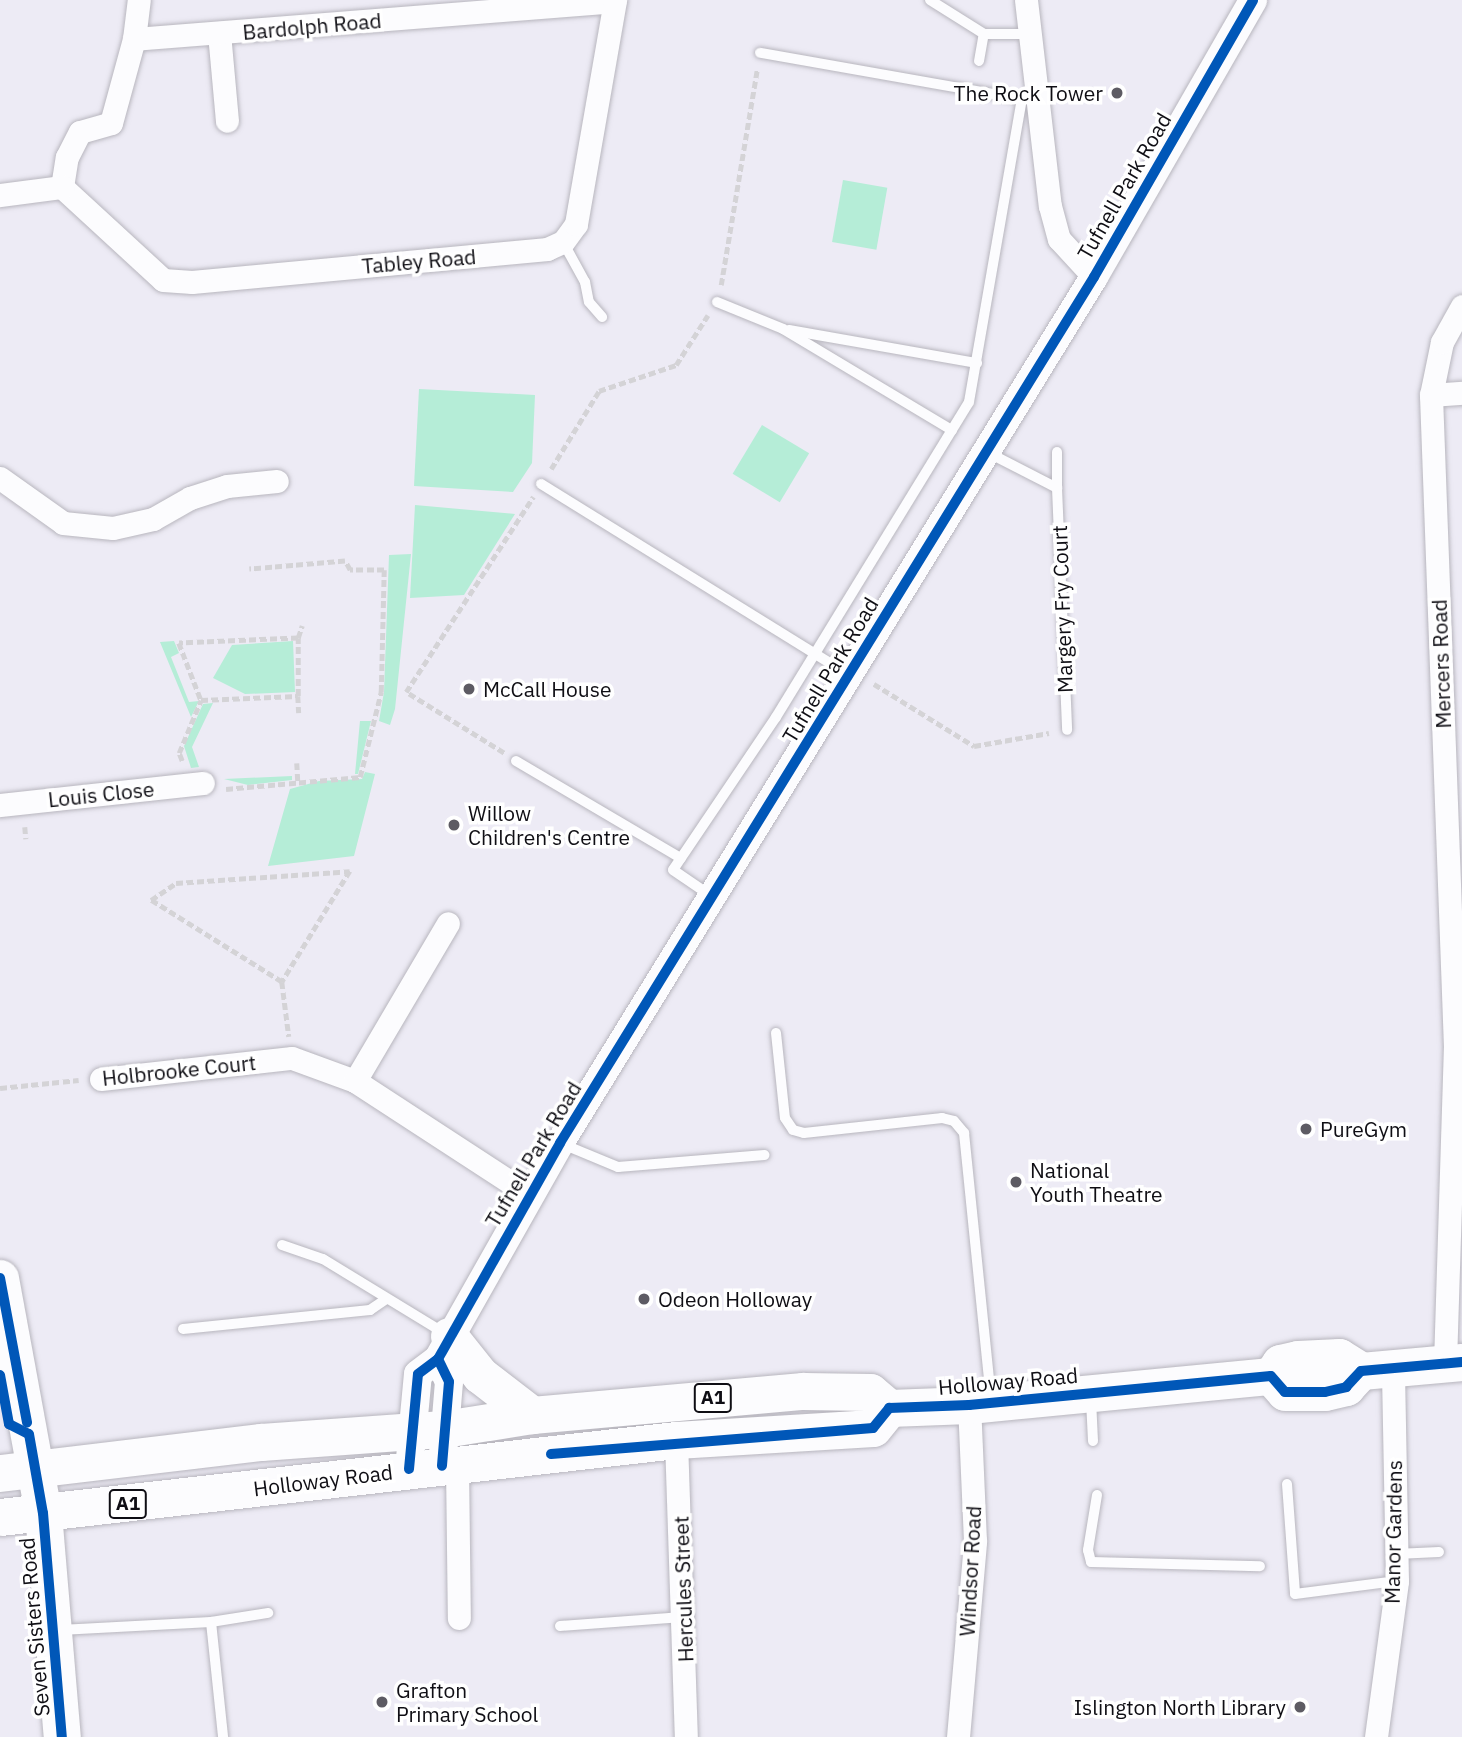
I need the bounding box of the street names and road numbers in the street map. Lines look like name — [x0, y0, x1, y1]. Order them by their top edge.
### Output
street label: Bardolph Road — [241, 7, 383, 45]
street label: Tufnell Park Road — [1072, 108, 1176, 264]
street label: Tabley Road — [361, 243, 477, 279]
street label: Margery Fry Court — [1046, 525, 1078, 693]
street label: Tufnell Park Road — [777, 593, 883, 747]
street label: Mercers Road — [1426, 599, 1456, 729]
street label: Louis Close — [47, 776, 155, 812]
street label: Holbrooke Court — [101, 1049, 257, 1091]
street label: Tufnell Park Road — [480, 1077, 586, 1231]
street label: Holloway Road — [937, 1362, 1079, 1400]
road number: A1 — [694, 1382, 732, 1414]
street label: Holloway Road — [252, 1459, 394, 1501]
street label: Manor Gardens — [1379, 1460, 1407, 1604]
road number: A1 — [109, 1488, 147, 1520]
street label: Windsor Road — [954, 1505, 986, 1637]
street label: Hercules Street — [668, 1515, 698, 1663]
street label: Seven Sisters Road — [14, 1536, 54, 1718]

